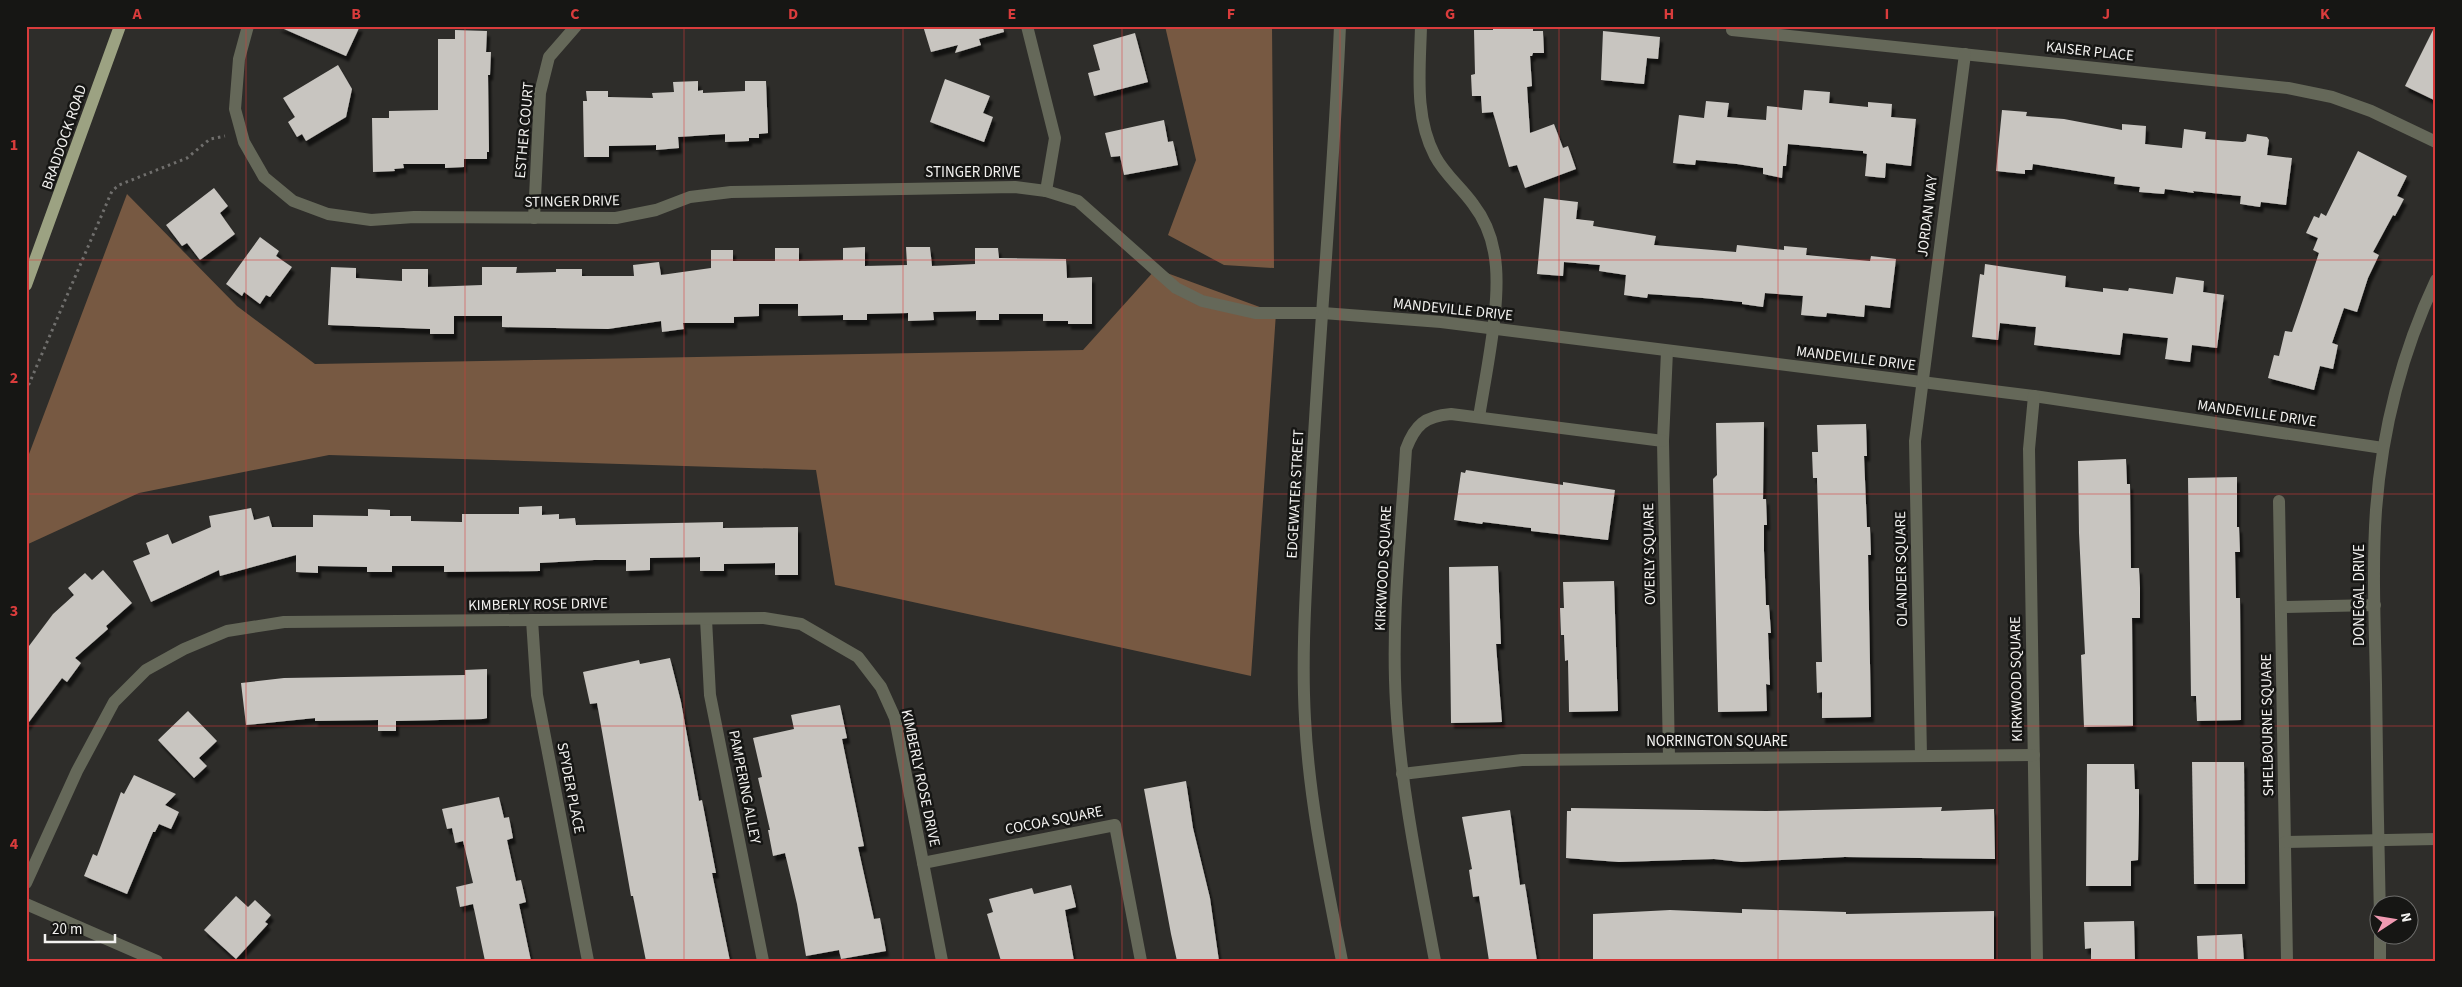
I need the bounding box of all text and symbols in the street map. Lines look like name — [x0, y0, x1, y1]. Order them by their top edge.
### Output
text: A — [131, 3, 142, 25]
text: B — [351, 3, 361, 25]
text: C — [570, 3, 580, 25]
text: D — [788, 3, 798, 25]
text: E — [1008, 3, 1016, 25]
text: F — [1227, 3, 1235, 25]
text: G — [1445, 3, 1455, 25]
text: H — [1664, 3, 1674, 25]
text: I — [1885, 3, 1889, 25]
text: J — [2102, 3, 2110, 25]
text: K — [2320, 3, 2330, 25]
street label: KAISER PLACE — [2045, 36, 2135, 67]
street label: ESTHER COURT — [510, 81, 539, 179]
street label: BRADDOCK ROAD — [37, 82, 92, 193]
text: 1 — [10, 134, 18, 156]
street label: STINGER DRIVE — [925, 162, 1021, 183]
street label: JORDAN WAY — [1912, 173, 1943, 258]
street label: STINGER DRIVE — [524, 190, 620, 213]
street label: MANDEVILLE DRIVE — [1392, 293, 1514, 326]
street label: MANDEVILLE DRIVE — [1795, 341, 1917, 376]
text: 2 — [10, 367, 18, 389]
street label: MANDEVILLE DRIVE — [2196, 395, 2318, 432]
street label: EDGEWATER STREET — [1282, 429, 1309, 559]
street label: OVERLY SQUARE — [1638, 503, 1661, 605]
street label: KIRKWOOD SQUARE — [1370, 505, 1397, 631]
street label: OLANDER SQUARE — [1890, 511, 1913, 627]
street label: DONEGAL DRIVE — [2349, 544, 2370, 646]
street label: KIMBERLY ROSE DRIVE — [468, 593, 608, 616]
text: 3 — [10, 600, 18, 622]
street label: KIRKWOOD SQUARE — [2005, 616, 2028, 742]
street label: SHELBOURNE SQUARE — [2256, 653, 2279, 796]
street label: KIMBERLY ROSE DRIVE — [896, 708, 945, 849]
street label: PAMPERING ALLEY — [723, 728, 766, 847]
street label: NORRINGTON SQUARE — [1646, 731, 1788, 752]
street label: SPYDER PLACE — [551, 741, 590, 836]
street label: COCOA SQUARE — [1003, 801, 1105, 840]
text: 4 — [10, 833, 19, 855]
north arrow — [2370, 894, 2420, 944]
text: N — [2395, 911, 2416, 924]
scale bar — [45, 912, 115, 944]
text: 20 m — [52, 919, 82, 940]

